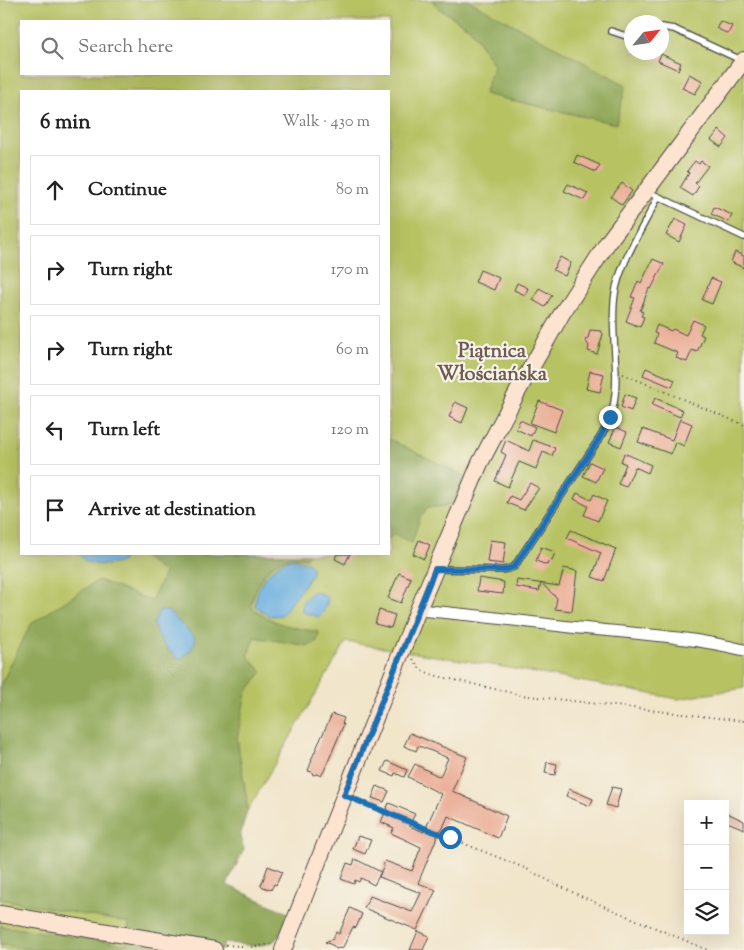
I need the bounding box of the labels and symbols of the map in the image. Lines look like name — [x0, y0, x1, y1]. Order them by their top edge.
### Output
north arrow — [624, 15, 669, 60]
district label: Piątnica Włościańska — [437, 338, 548, 390]
route end — [599, 406, 622, 429]
route start — [439, 826, 462, 849]

